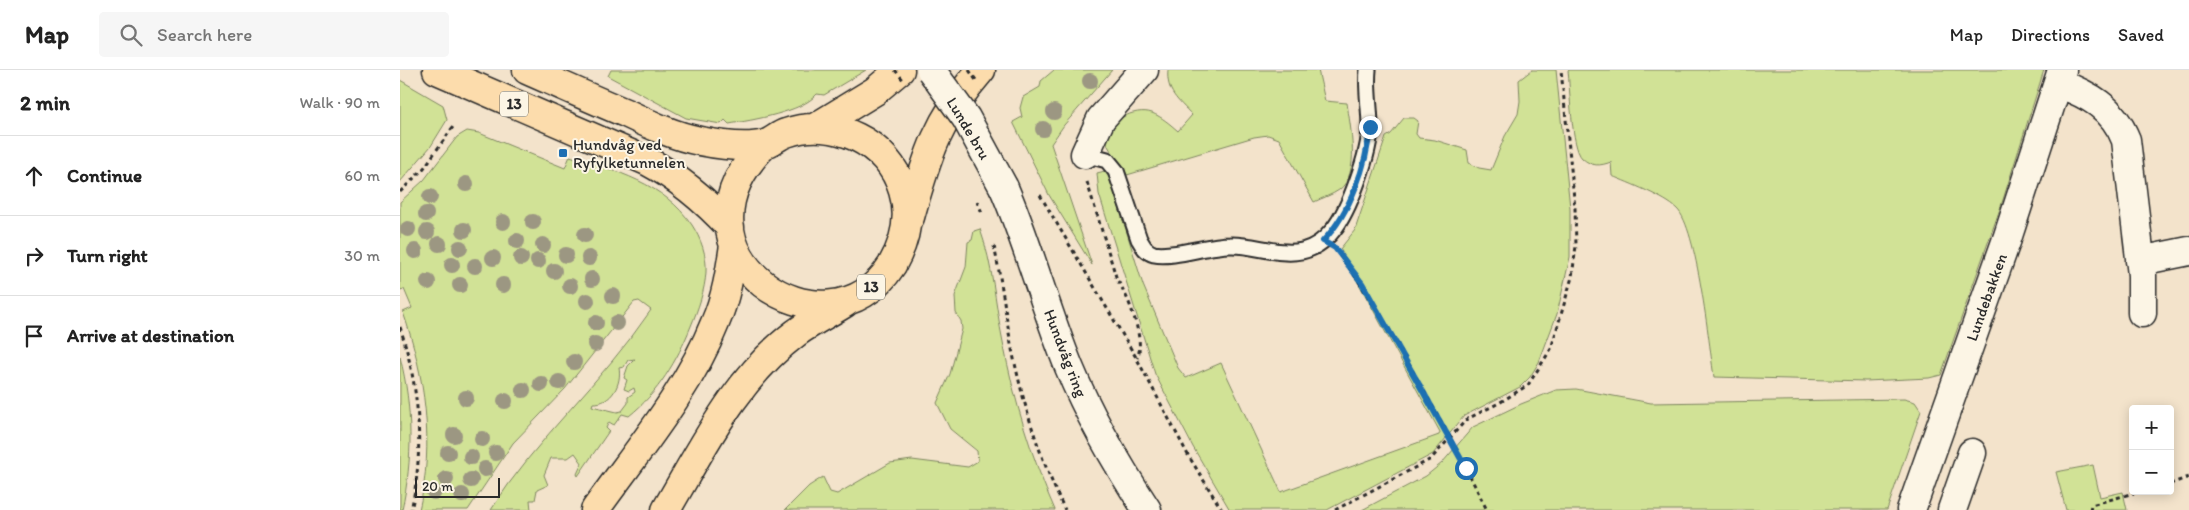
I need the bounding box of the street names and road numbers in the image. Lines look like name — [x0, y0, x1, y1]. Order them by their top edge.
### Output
road number: 13 — [500, 92, 528, 116]
street label: Lunde bru — [943, 94, 995, 163]
street label: Lundebakken — [1962, 251, 2011, 344]
road number: 13 — [857, 274, 885, 300]
street label: Hundvåg ring — [1040, 307, 1091, 400]

